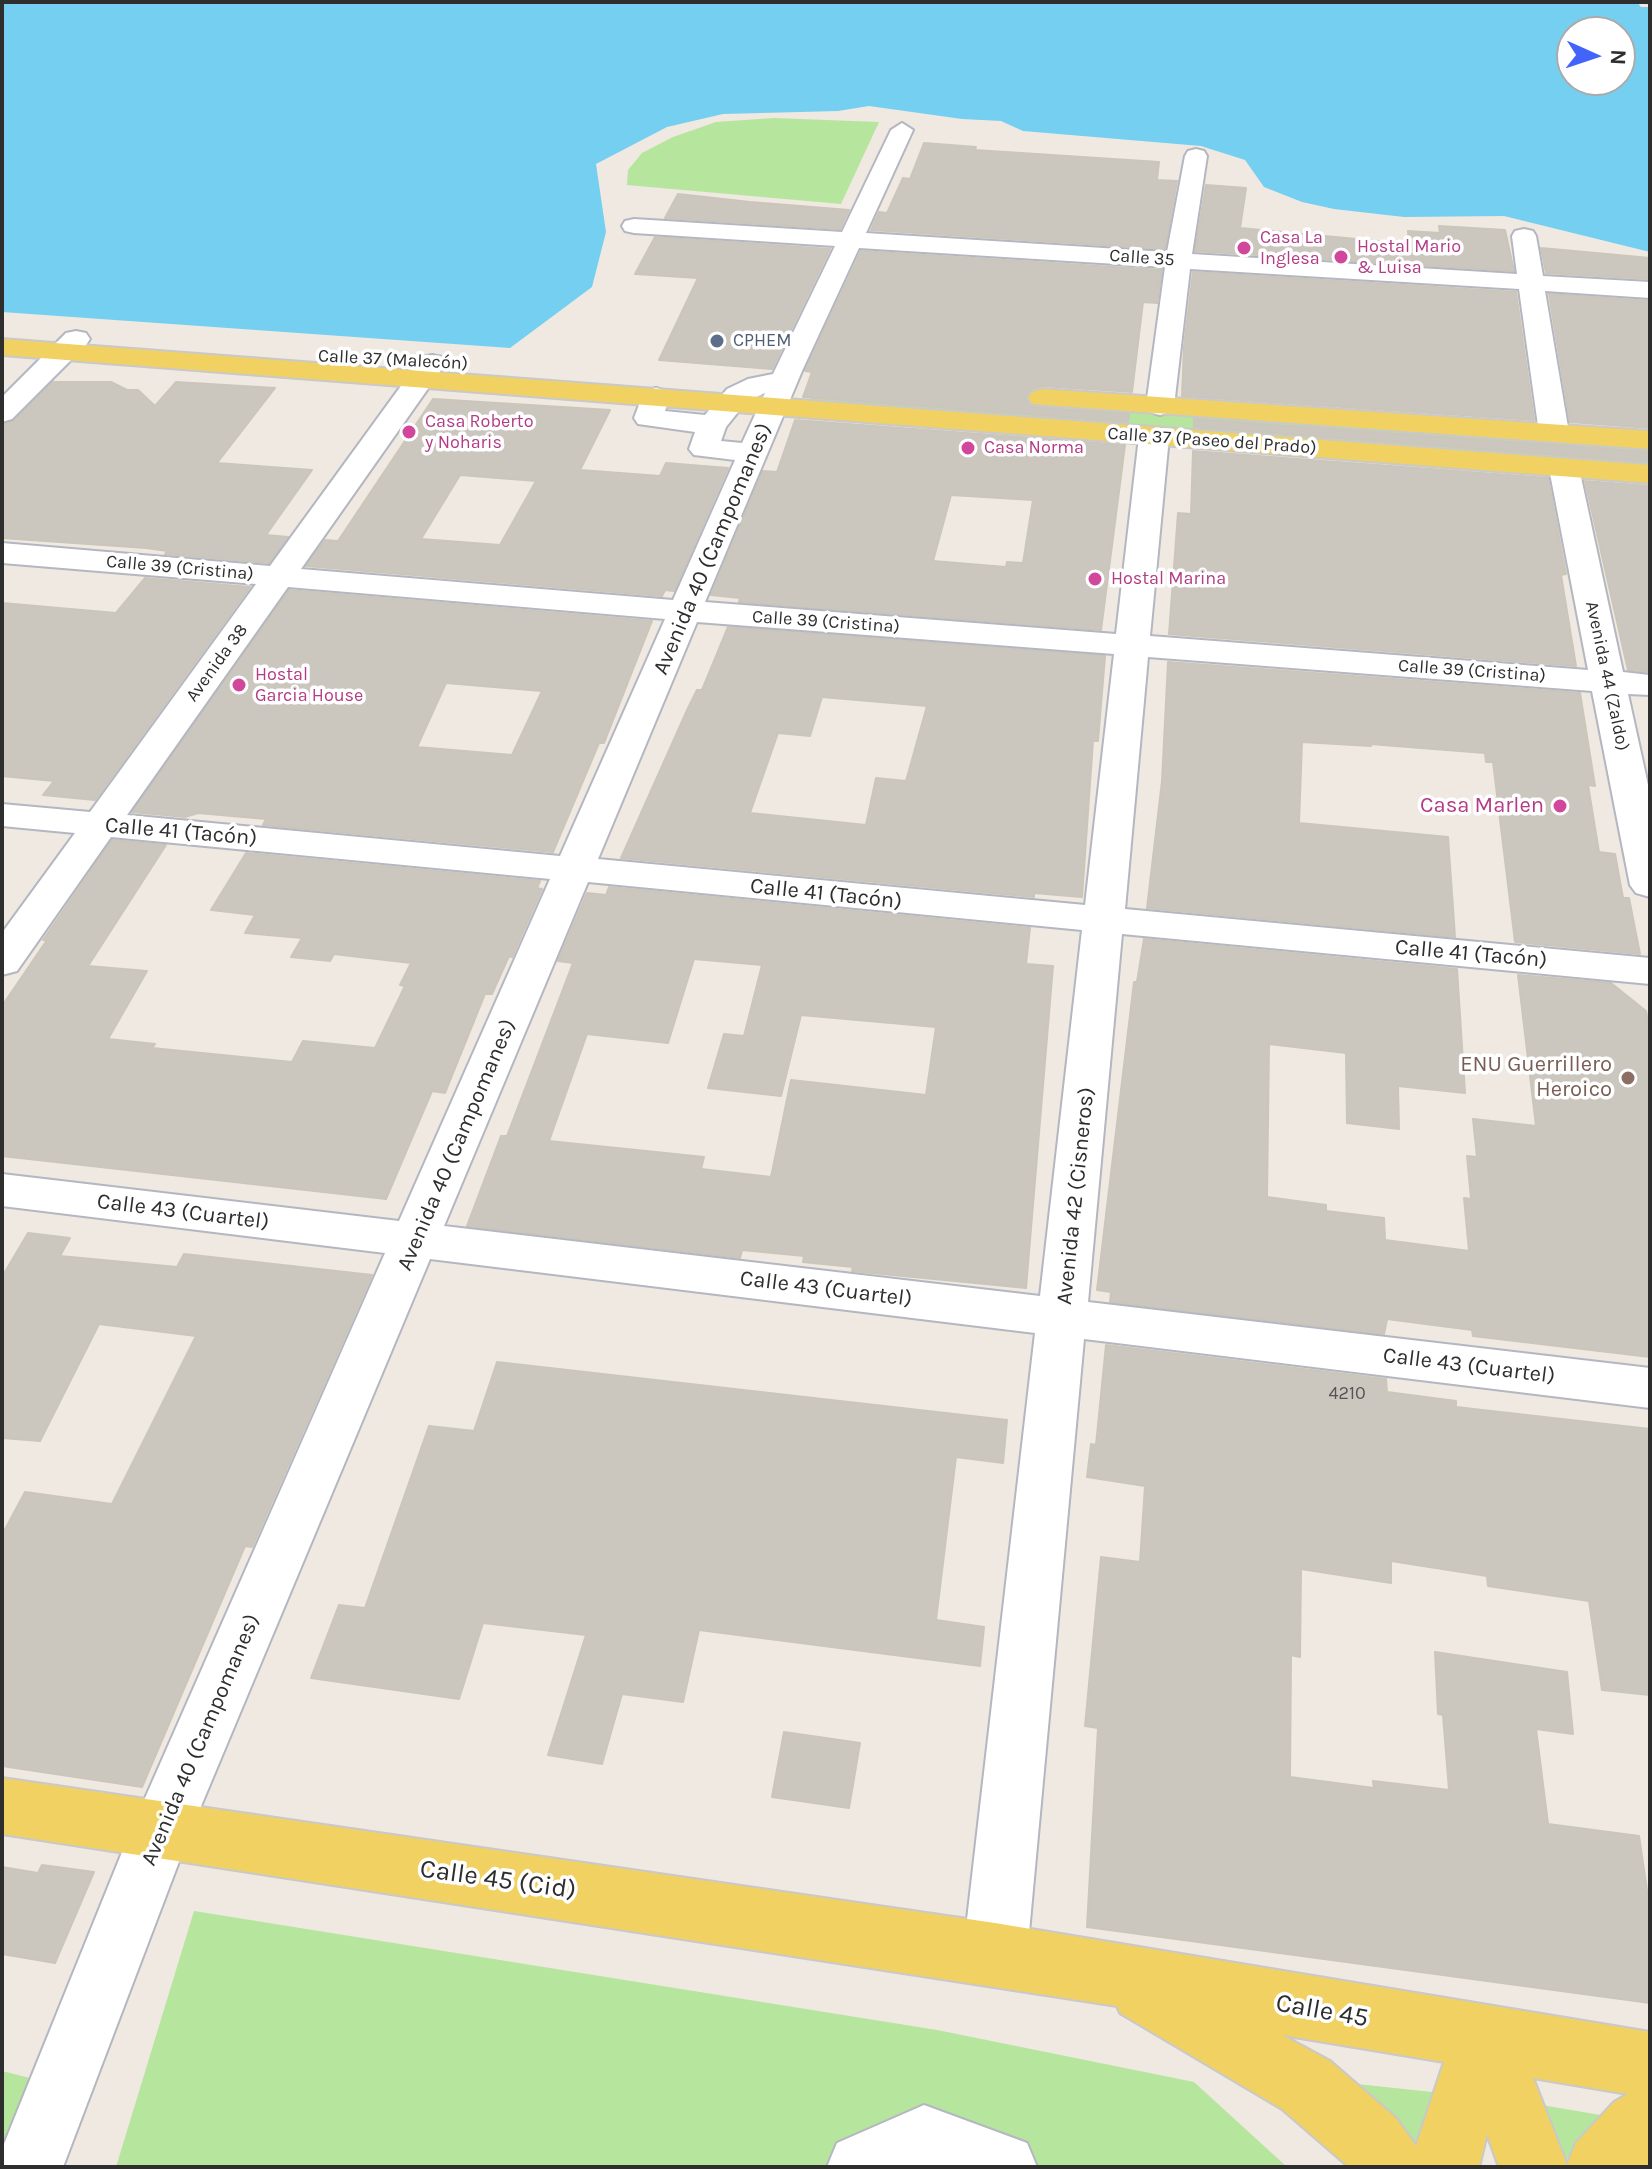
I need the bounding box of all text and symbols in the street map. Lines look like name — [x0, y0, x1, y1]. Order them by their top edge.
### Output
north arrow — [1556, 16, 1636, 96]
text: N — [1605, 49, 1631, 66]
place label: Casa La Inglesa — [1260, 227, 1323, 270]
place label: Hostal Mario & Luisa — [1357, 236, 1461, 278]
marker: Casa La Inglesa — [1235, 239, 1253, 257]
street label: Calle 35 — [1109, 245, 1175, 271]
marker: Hostal Mario & Luisa — [1332, 248, 1350, 266]
place label: CPHEM — [733, 330, 791, 352]
marker: CPHEM — [708, 332, 726, 350]
street label: Calle 37 (Malecón) — [317, 345, 469, 375]
place label: Casa Roberto y Noharis — [425, 411, 533, 454]
street label: Avenida 40 (Campomanes) — [648, 419, 778, 679]
marker: Casa Roberto y Noharis — [400, 423, 418, 441]
street label: Calle 37 (Paseo del Prado) — [1107, 423, 1317, 459]
place label: Casa Norma — [984, 437, 1084, 459]
marker: Casa Norma — [959, 439, 977, 457]
street label: Calle 39 (Cristina) — [105, 551, 255, 585]
place label: Hostal Marina — [1111, 568, 1226, 590]
marker: Hostal Marina — [1086, 570, 1104, 588]
street label: Avenida 44 (Zaldo) — [1581, 599, 1633, 753]
street label: Calle 39 (Cristina) — [751, 606, 901, 638]
street label: Avenida 38 — [182, 620, 252, 706]
street label: Calle 39 (Cristina) — [1397, 655, 1547, 687]
place label: Hostal Garcia House — [255, 664, 363, 706]
marker: Hostal Garcia House — [230, 676, 248, 694]
place label: Casa Marlen — [1420, 793, 1544, 819]
marker: Casa Marlen — [1551, 797, 1569, 815]
street label: Calle 41 (Tacón) — [104, 812, 258, 852]
street label: Calle 41 (Tacón) — [749, 873, 903, 915]
street label: Calle 41 (Tacón) — [1394, 934, 1548, 974]
street label: Avenida 40 (Campomanes) — [392, 1015, 522, 1275]
place label: ENU Guerrillero Heroico — [1460, 1052, 1612, 1104]
marker: ENU Guerrillero Heroico — [1619, 1069, 1637, 1087]
street label: Avenida 42 (Cisneros) — [1051, 1086, 1101, 1306]
street label: Calle 43 (Cuartel) — [95, 1188, 271, 1236]
street label: Calle 43 (Cuartel) — [738, 1265, 914, 1313]
street label: Calle 43 (Cuartel) — [1381, 1342, 1557, 1390]
house number: 4210 — [1328, 1383, 1366, 1405]
street label: Avenida 40 (Campomanes) — [136, 1610, 266, 1870]
street label: Calle 45 (Cid) — [418, 1854, 578, 1906]
street label: Calle 45 — [1273, 1988, 1371, 2034]

